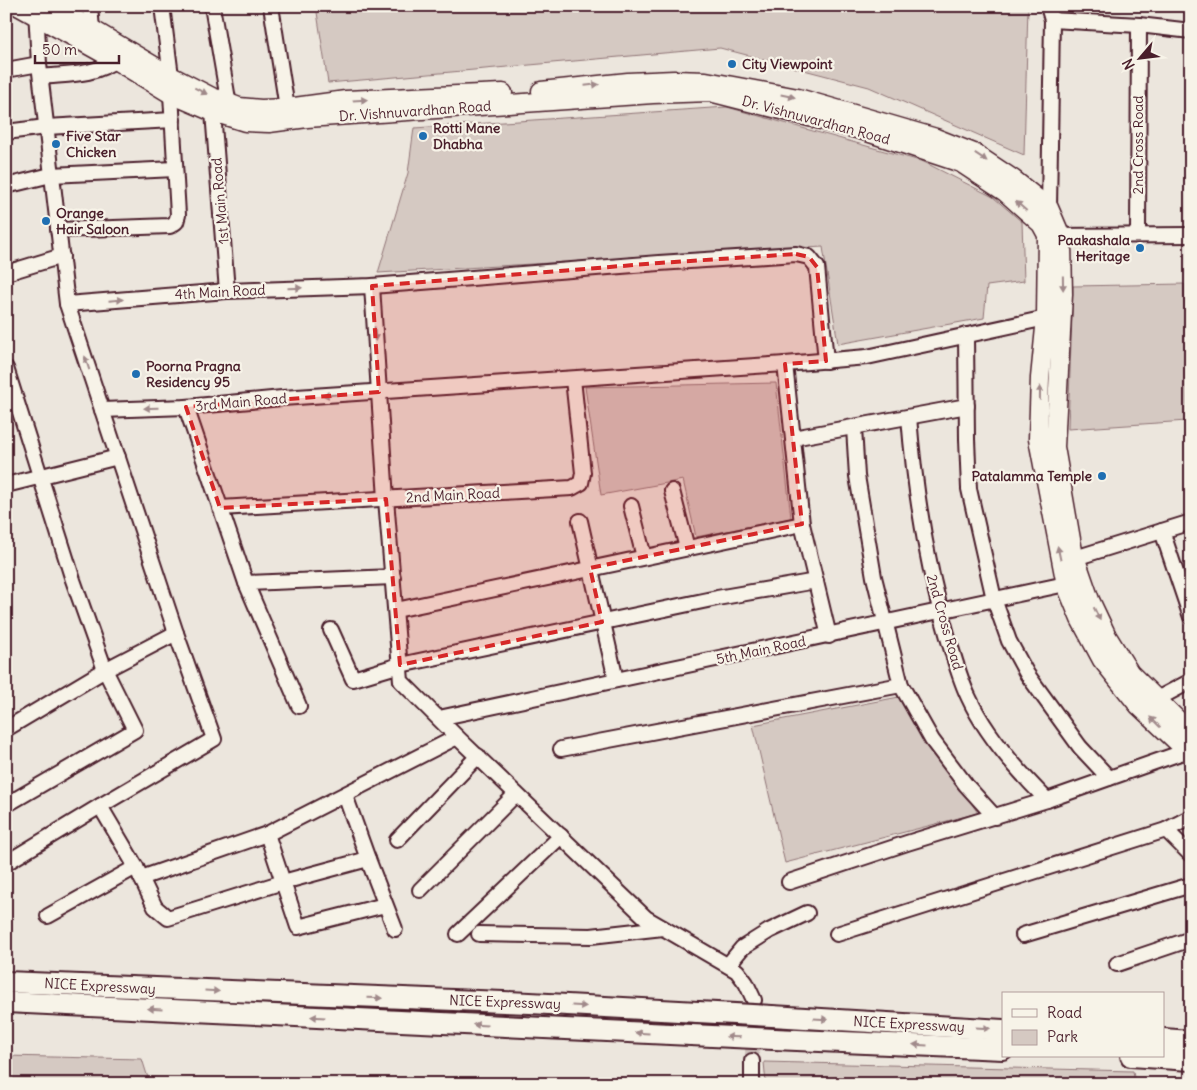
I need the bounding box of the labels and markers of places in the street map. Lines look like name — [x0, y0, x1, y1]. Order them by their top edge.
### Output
place label: City Viewpoint — [742, 55, 833, 73]
marker: City Viewpoint — [726, 58, 738, 70]
place label: Rotti Mane Dhabha — [433, 119, 501, 153]
place label: Five Star Chicken — [66, 127, 121, 161]
marker: Rotti Mane Dhabha — [417, 130, 429, 142]
marker: Five Star Chicken — [50, 138, 62, 150]
place label: Orange Hair Saloon — [56, 204, 129, 238]
marker: Orange Hair Saloon — [40, 215, 52, 227]
place label: Paakashala Heritage — [1057, 231, 1130, 265]
marker: Paakashala Heritage — [1134, 242, 1146, 254]
place label: Poorna Pragna Residency 95 — [146, 357, 241, 391]
marker: Poorna Pragna Residency 95 — [130, 368, 142, 380]
place label: Patalamma Temple — [971, 467, 1092, 485]
marker: Patalamma Temple — [1096, 470, 1108, 482]

